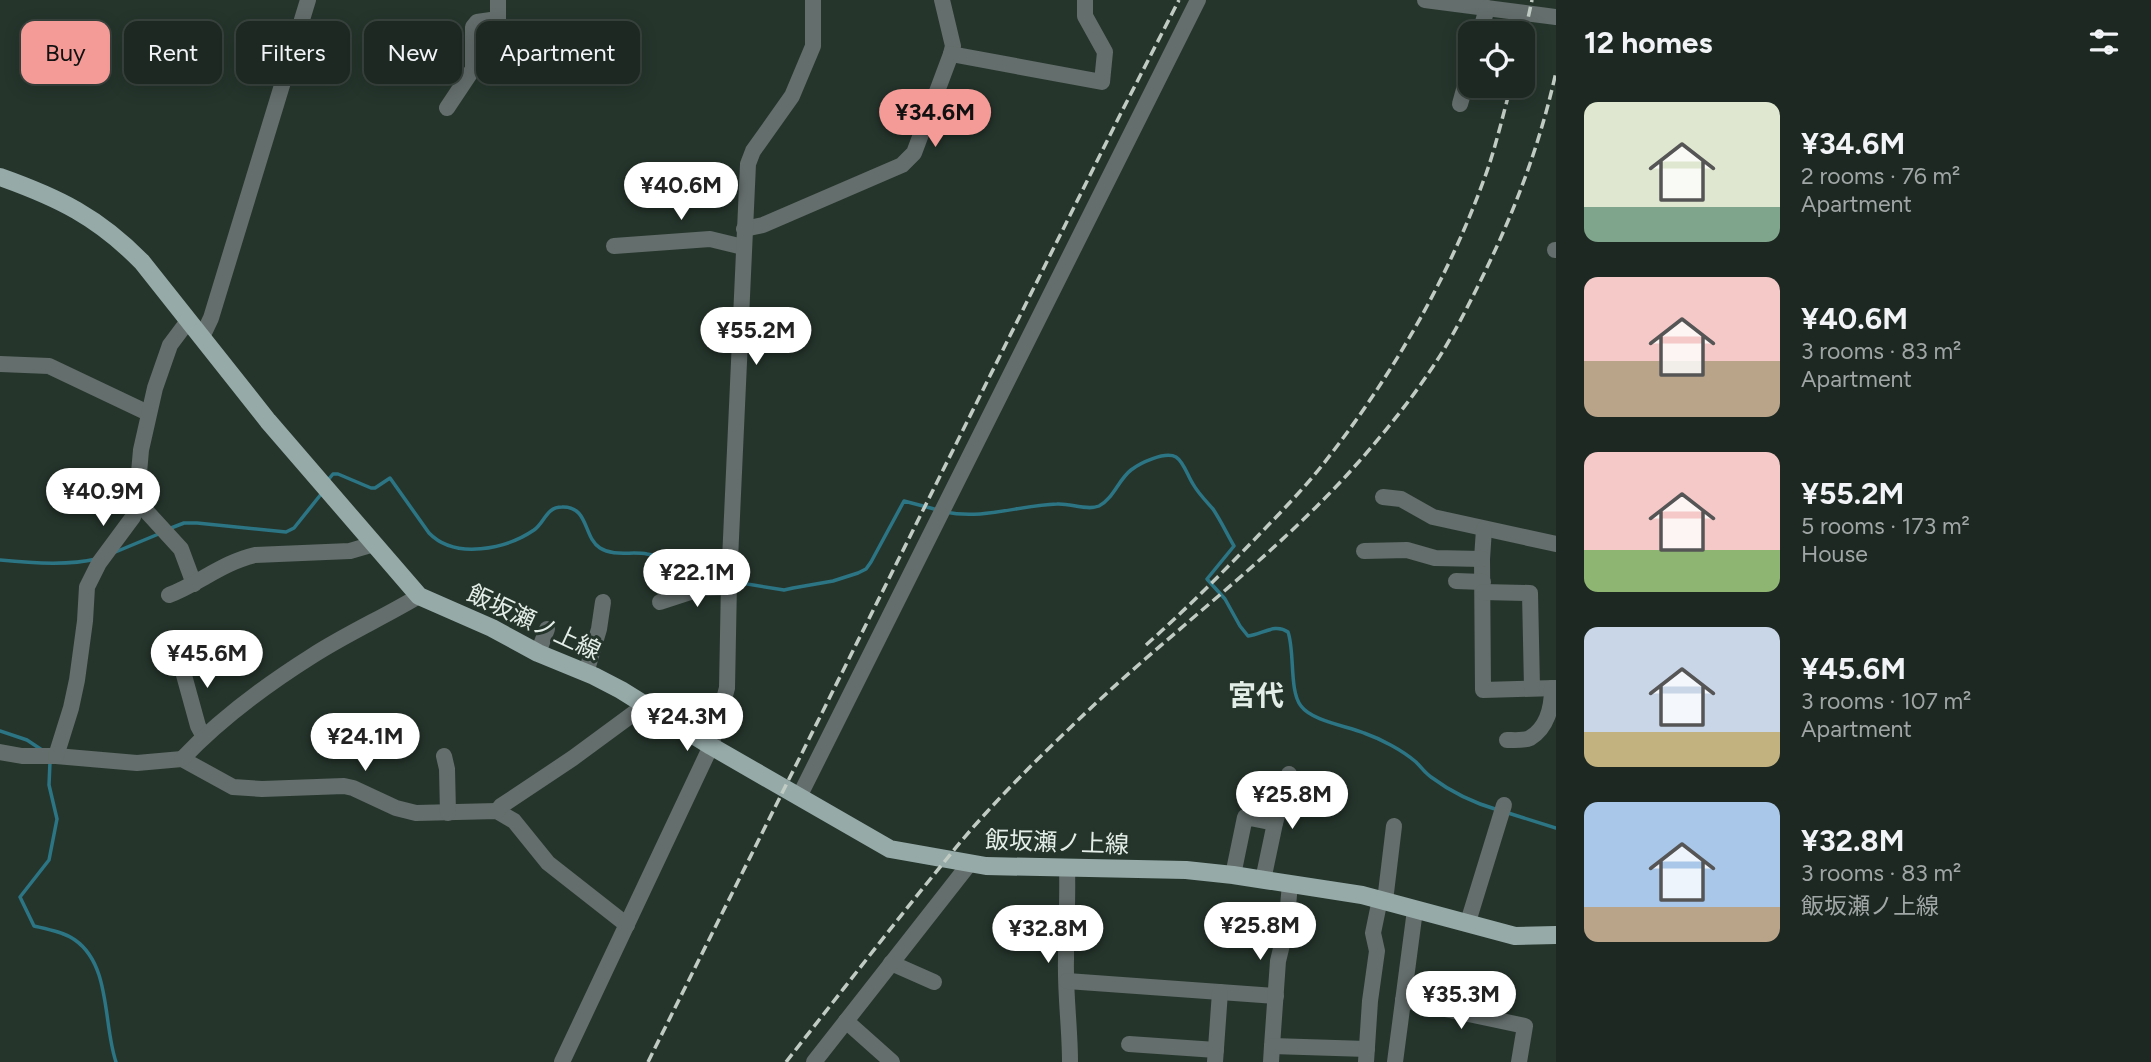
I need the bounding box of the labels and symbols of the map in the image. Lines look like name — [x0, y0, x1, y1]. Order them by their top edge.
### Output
pin: ¥34.6M — [878, 90, 992, 149]
pin: ¥40.6M — [624, 162, 738, 222]
pin: ¥55.2M — [699, 308, 813, 367]
pin: ¥40.9M — [46, 468, 160, 528]
pin: ¥22.1M — [640, 550, 754, 609]
street label: 飯坂瀬ノ上線 — [463, 578, 605, 666]
pin: ¥45.6M — [150, 630, 264, 690]
district label: 宮代 — [1228, 678, 1284, 712]
pin: ¥24.3M — [630, 694, 744, 753]
pin: ¥24.1M — [308, 714, 422, 773]
pin: ¥25.8M — [1235, 772, 1349, 831]
street label: 飯坂瀬ノ上線 — [985, 825, 1129, 859]
pin: ¥25.8M — [1203, 902, 1317, 962]
pin: ¥32.8M — [991, 906, 1105, 965]
pin: ¥35.3M — [1404, 972, 1518, 1031]

